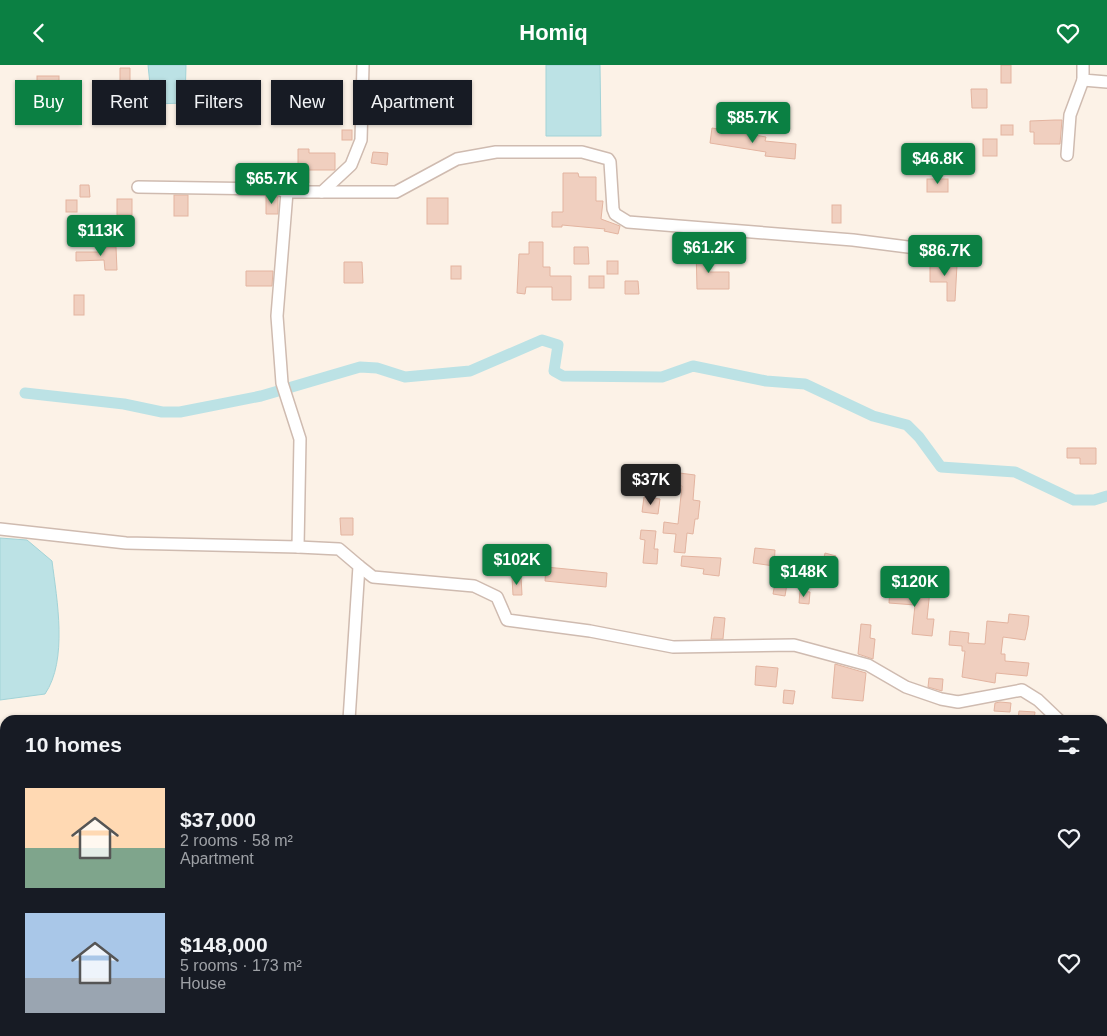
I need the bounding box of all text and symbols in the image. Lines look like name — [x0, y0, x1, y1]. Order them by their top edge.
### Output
icon: back — [25, 19, 53, 47]
icon: heart — [1054, 19, 1082, 47]
text: Homiq — [519, 20, 588, 45]
chip: Buy — [15, 80, 82, 125]
chip: Rent — [92, 80, 166, 125]
chip: Filters — [176, 80, 261, 125]
chip: New — [271, 80, 343, 125]
chip: Apartment — [353, 80, 472, 125]
pin: $85.7K — [712, 101, 794, 144]
text: $85.7K — [727, 109, 779, 126]
pin: $46.8K — [897, 143, 979, 185]
text: $46.8K — [912, 150, 964, 167]
pin: $65.7K — [231, 163, 313, 205]
text: $65.7K — [246, 170, 298, 187]
pin: $113K — [66, 215, 136, 257]
text: $113K — [78, 222, 124, 239]
pin: $61.2K — [668, 231, 750, 274]
pin: $86.7K — [904, 235, 986, 277]
text: $61.2K — [683, 239, 735, 256]
text: $86.7K — [919, 242, 971, 259]
pin: $37K — [621, 463, 681, 506]
text: $37K — [632, 471, 670, 488]
pin: $102K — [482, 543, 552, 586]
text: $102K — [493, 551, 541, 568]
pin: $148K — [769, 555, 839, 598]
text: $148K — [780, 563, 828, 580]
pin: $120K — [880, 565, 950, 608]
text: $120K — [891, 573, 939, 590]
icon: filters — [1055, 731, 1083, 759]
text: 10 homes — [25, 733, 122, 756]
icon: home — [65, 808, 125, 868]
text: $37,000 — [180, 808, 256, 831]
icon: heart — [1055, 824, 1083, 852]
text: 2 rooms · 58 m² — [180, 832, 293, 849]
text: Apartment — [180, 850, 254, 867]
icon: home — [65, 933, 125, 993]
text: $148,000 — [180, 933, 268, 956]
icon: heart — [1055, 949, 1083, 977]
text: 5 rooms · 173 m² — [180, 957, 302, 974]
text: House — [180, 975, 226, 992]

